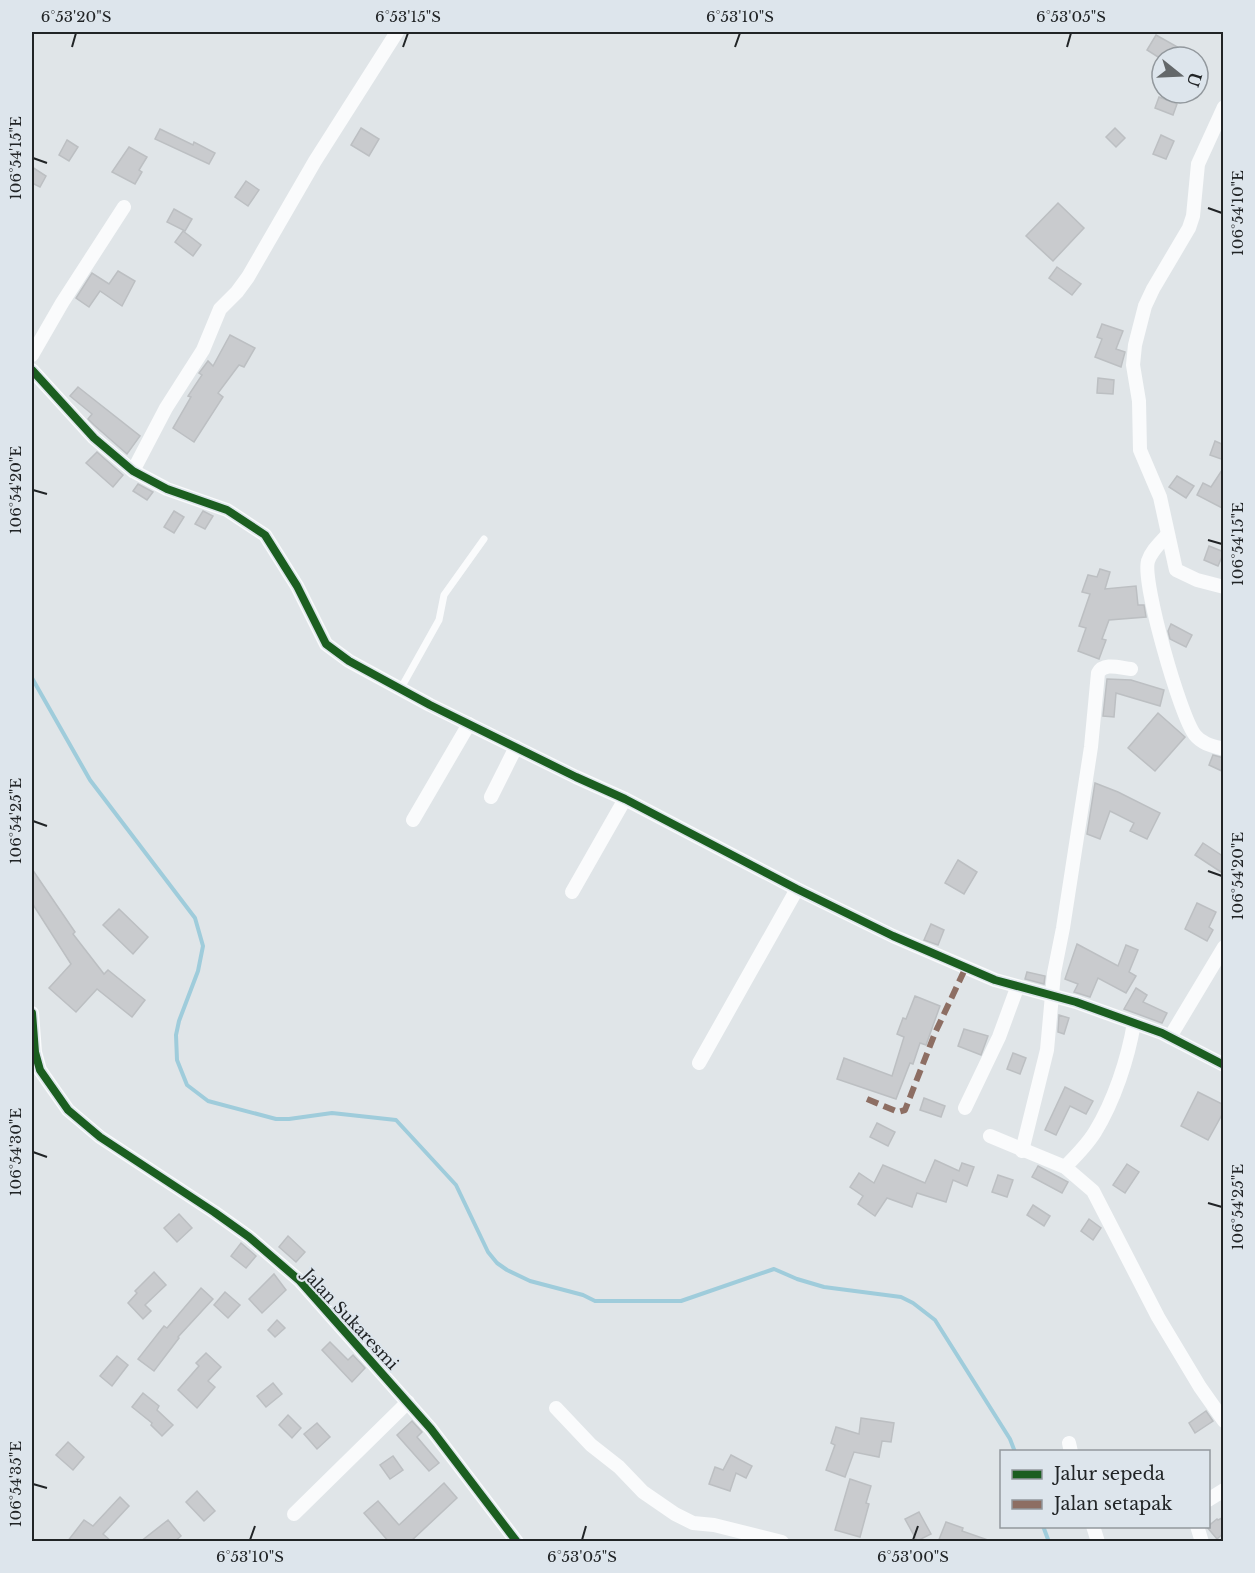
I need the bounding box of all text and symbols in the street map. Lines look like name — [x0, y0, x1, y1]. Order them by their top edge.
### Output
text: 6°53'20"S — [41, 7, 111, 26]
text: 6°53'15"S — [375, 7, 441, 26]
text: 6°53'10"S — [706, 7, 774, 26]
text: 6°53'05"S — [1036, 7, 1106, 26]
north arrow — [1150, 45, 1210, 105]
text: U — [1183, 70, 1206, 89]
text: 106°54'15"E — [6, 116, 25, 200]
text: 106°54'10"E — [1228, 170, 1247, 256]
text: 106°54'20"E — [6, 446, 25, 534]
text: 106°54'15"E — [1228, 502, 1247, 586]
text: 106°54'25"E — [6, 778, 25, 864]
text: 106°54'20"E — [1228, 832, 1247, 920]
text: 106°54'30"E — [6, 1108, 25, 1196]
text: 106°54'25"E — [1228, 1164, 1247, 1250]
street label: Jalan Sukaresmi — [298, 1263, 403, 1374]
text: 106°54'35"E — [6, 1441, 25, 1527]
legend — [1000, 1450, 1210, 1528]
text: Jalur sepeda — [1052, 1463, 1165, 1485]
text: Jalan setapak — [1052, 1493, 1172, 1515]
text: 6°53'10"S — [216, 1547, 284, 1566]
text: 6°53'05"S — [547, 1547, 617, 1566]
text: 6°53'00"S — [877, 1547, 949, 1566]

